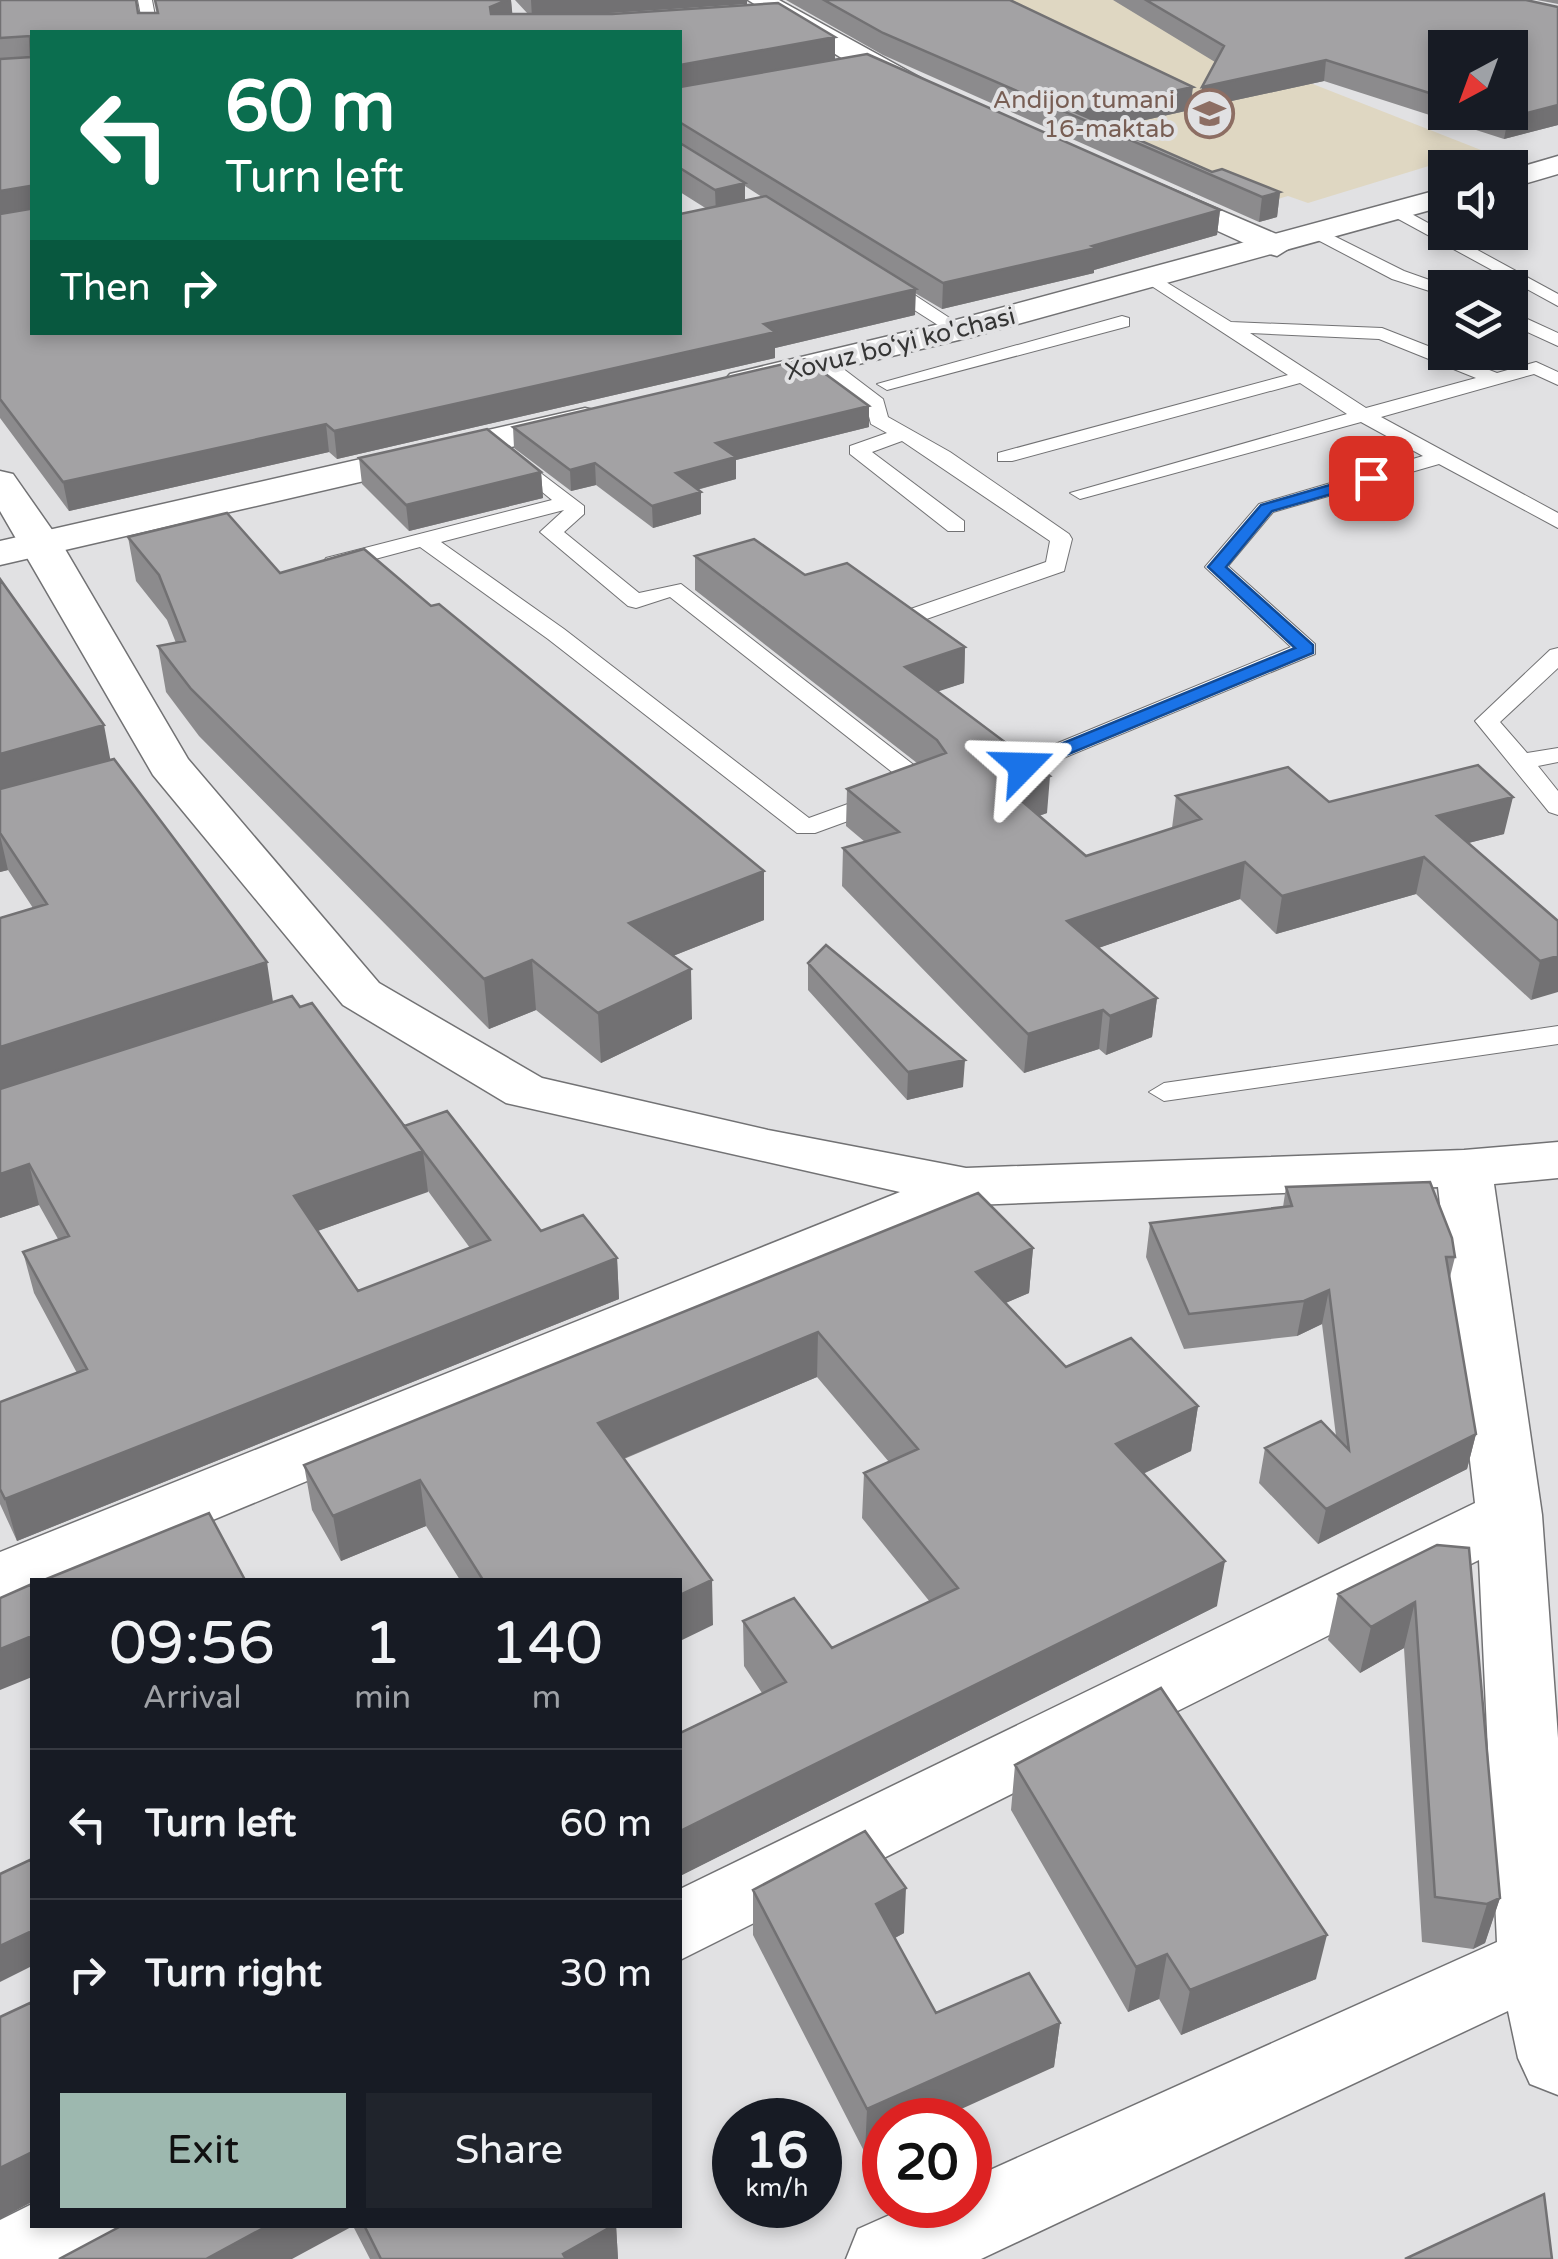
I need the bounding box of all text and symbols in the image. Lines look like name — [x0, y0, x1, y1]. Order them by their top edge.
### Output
north arrow — [1428, 30, 1528, 130]
map controls — [1428, 30, 1528, 370]
text: 60 m — [225, 66, 395, 150]
icon: left — [60, 70, 190, 200]
place label: Andijon tumani 16-maktab — [993, 85, 1175, 144]
school or university icon: Andijon tumani 16-maktab — [1184, 87, 1236, 139]
button: sound — [1428, 150, 1528, 250]
text: Turn left — [225, 151, 404, 205]
icon: right — [171, 260, 226, 315]
text: Then — [60, 265, 151, 311]
button: layers — [1428, 270, 1528, 370]
street label: Xovuz bo‘yi ko'chasi — [782, 301, 1018, 387]
pin — [1329, 436, 1414, 521]
icon: arrive — [1344, 451, 1399, 506]
position arrow — [971, 714, 1075, 818]
text: 09:56 — [109, 1608, 275, 1680]
text: 1 — [364, 1608, 401, 1680]
text: 140 — [490, 1608, 603, 1680]
text: Arrival — [143, 1679, 242, 1717]
text: min — [354, 1679, 411, 1717]
text: m — [532, 1679, 561, 1717]
icon: left — [60, 1797, 115, 1852]
text: Turn left — [145, 1801, 296, 1847]
text: 60 m — [560, 1801, 652, 1847]
icon: right — [60, 1947, 115, 2002]
text: Turn right — [145, 1951, 322, 1997]
text: 30 m — [560, 1951, 652, 1997]
button: Exit — [60, 2093, 346, 2208]
button: Share — [366, 2093, 652, 2208]
speed limit sign: 20 — [862, 2098, 992, 2228]
text: 16 — [746, 2121, 808, 2181]
text: km/h — [746, 2173, 808, 2203]

